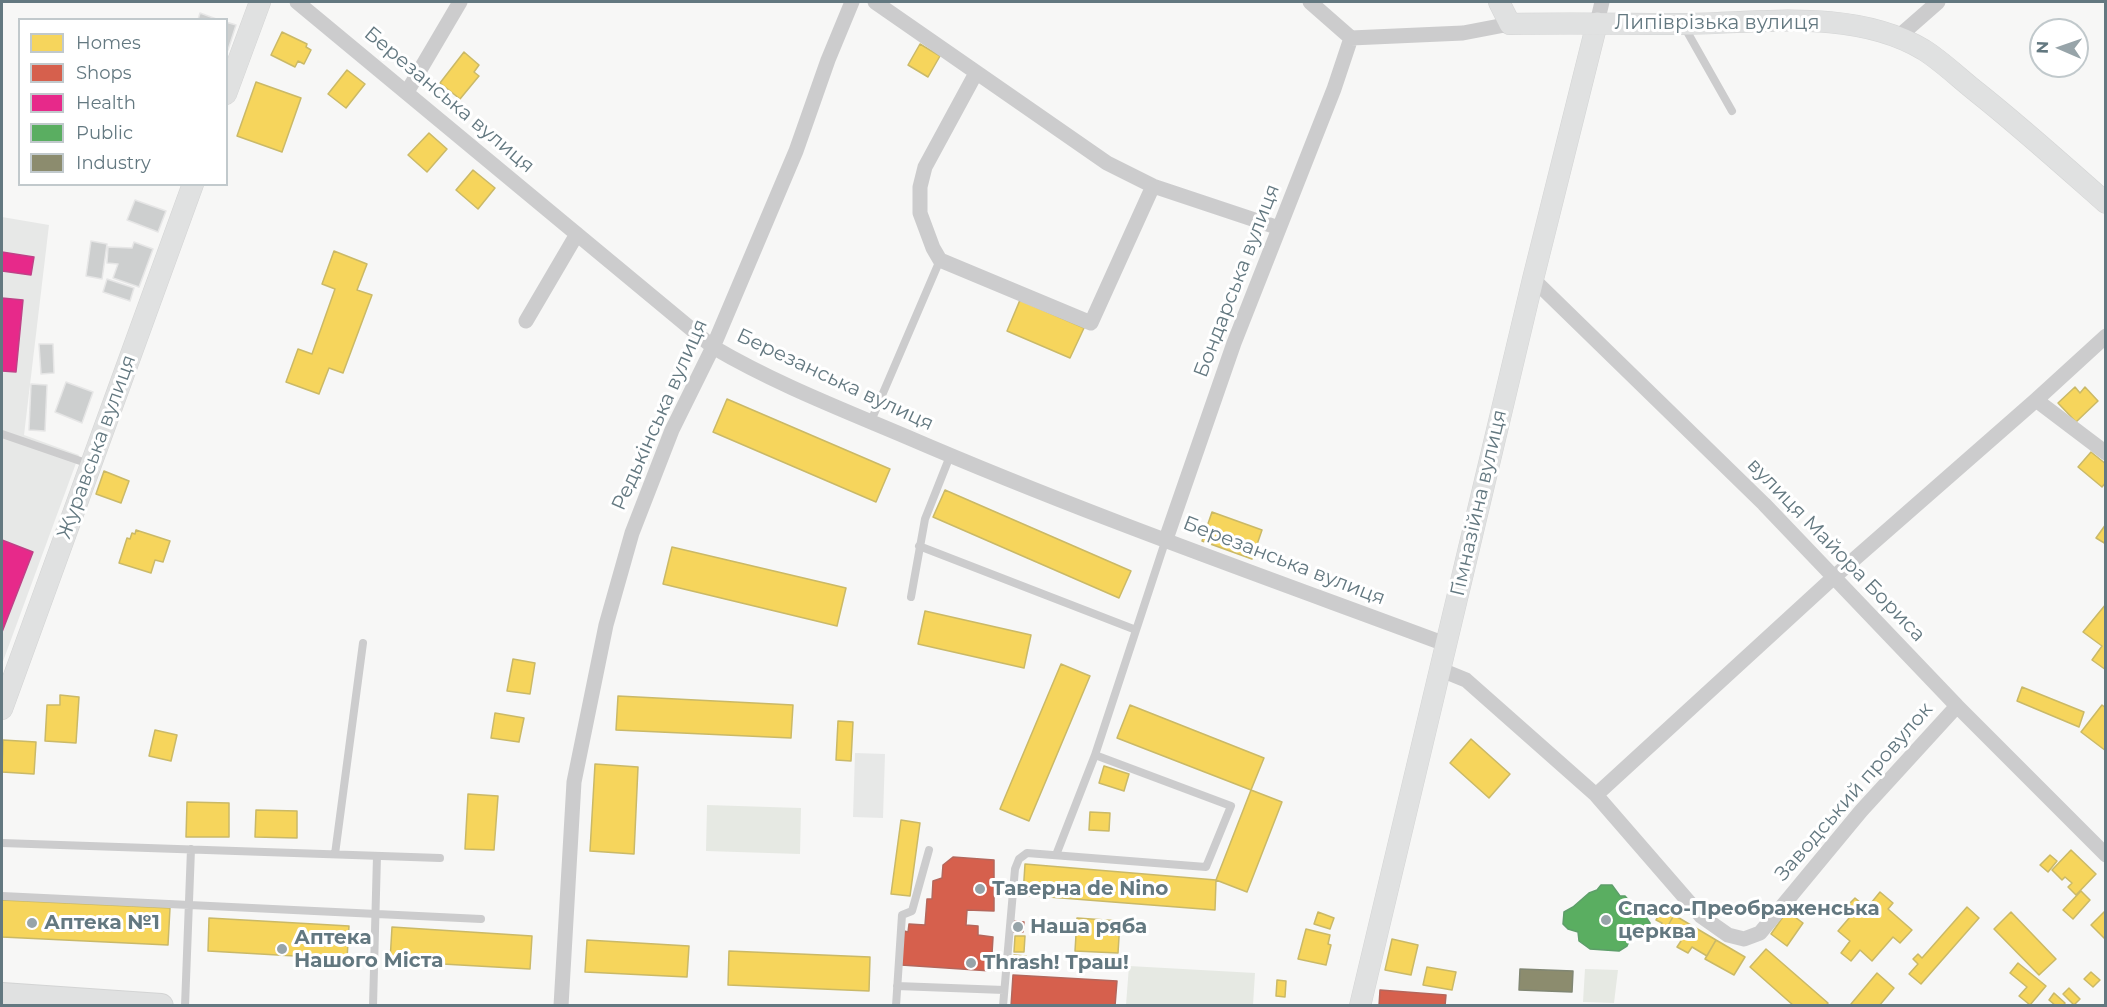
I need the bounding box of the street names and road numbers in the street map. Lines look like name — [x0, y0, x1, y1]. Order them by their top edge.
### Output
street label: Липіврізька вулиця — [1614, 11, 1820, 35]
street label: Березанська вулиця — [359, 22, 539, 178]
street label: Бондарська вулиця — [1189, 181, 1285, 381]
street label: Редькінська вулиця — [607, 316, 713, 514]
street label: Березанська вулиця — [733, 324, 937, 436]
street label: Журавська вулиця — [53, 352, 141, 542]
street label: Гімназійна вулиця — [1446, 407, 1512, 599]
street label: вулиця Майора Бориса — [1742, 453, 1930, 647]
street label: Березанська вулиця — [1179, 511, 1389, 611]
street label: Заводський провулок — [1770, 698, 1938, 886]

